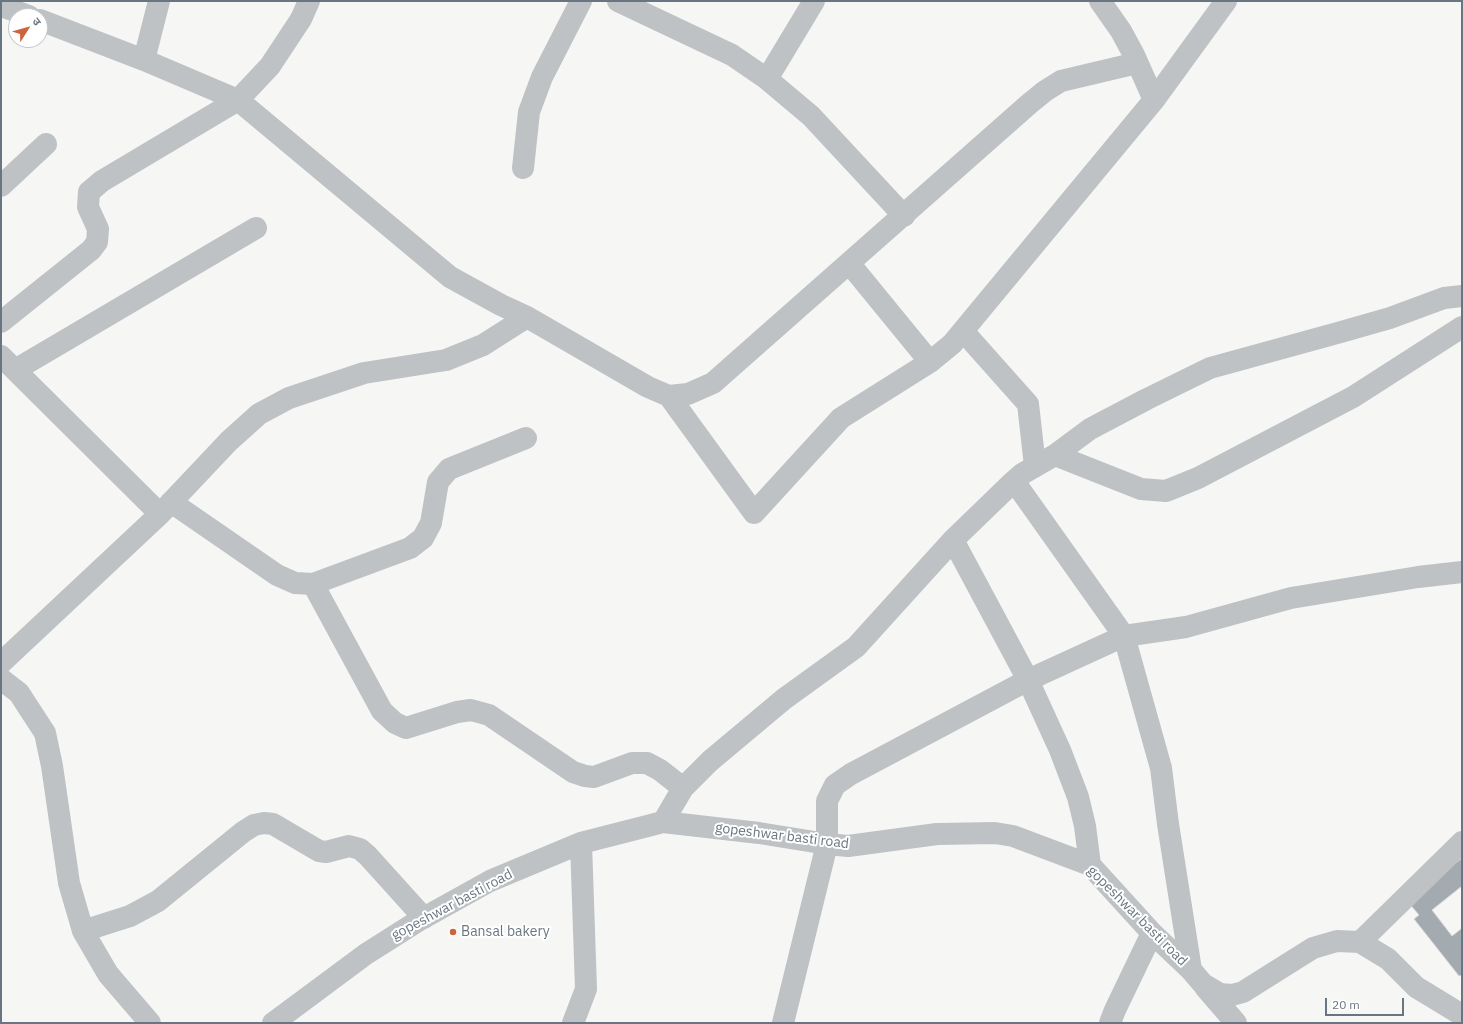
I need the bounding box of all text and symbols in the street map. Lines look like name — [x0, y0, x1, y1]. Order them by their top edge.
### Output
north arrow — [8, 8, 48, 48]
text: उ — [29, 15, 44, 28]
street label: gopeshwar basti road — [714, 819, 850, 853]
street label: gopeshwar basti road — [1083, 862, 1191, 970]
street label: gopeshwar basti road — [389, 866, 515, 944]
place label: Bansal bakery — [461, 924, 550, 940]
marker: Bansal bakery — [448, 927, 458, 937]
scale bar — [1327, 990, 1406, 1016]
text: 20 m — [1332, 997, 1360, 1012]

